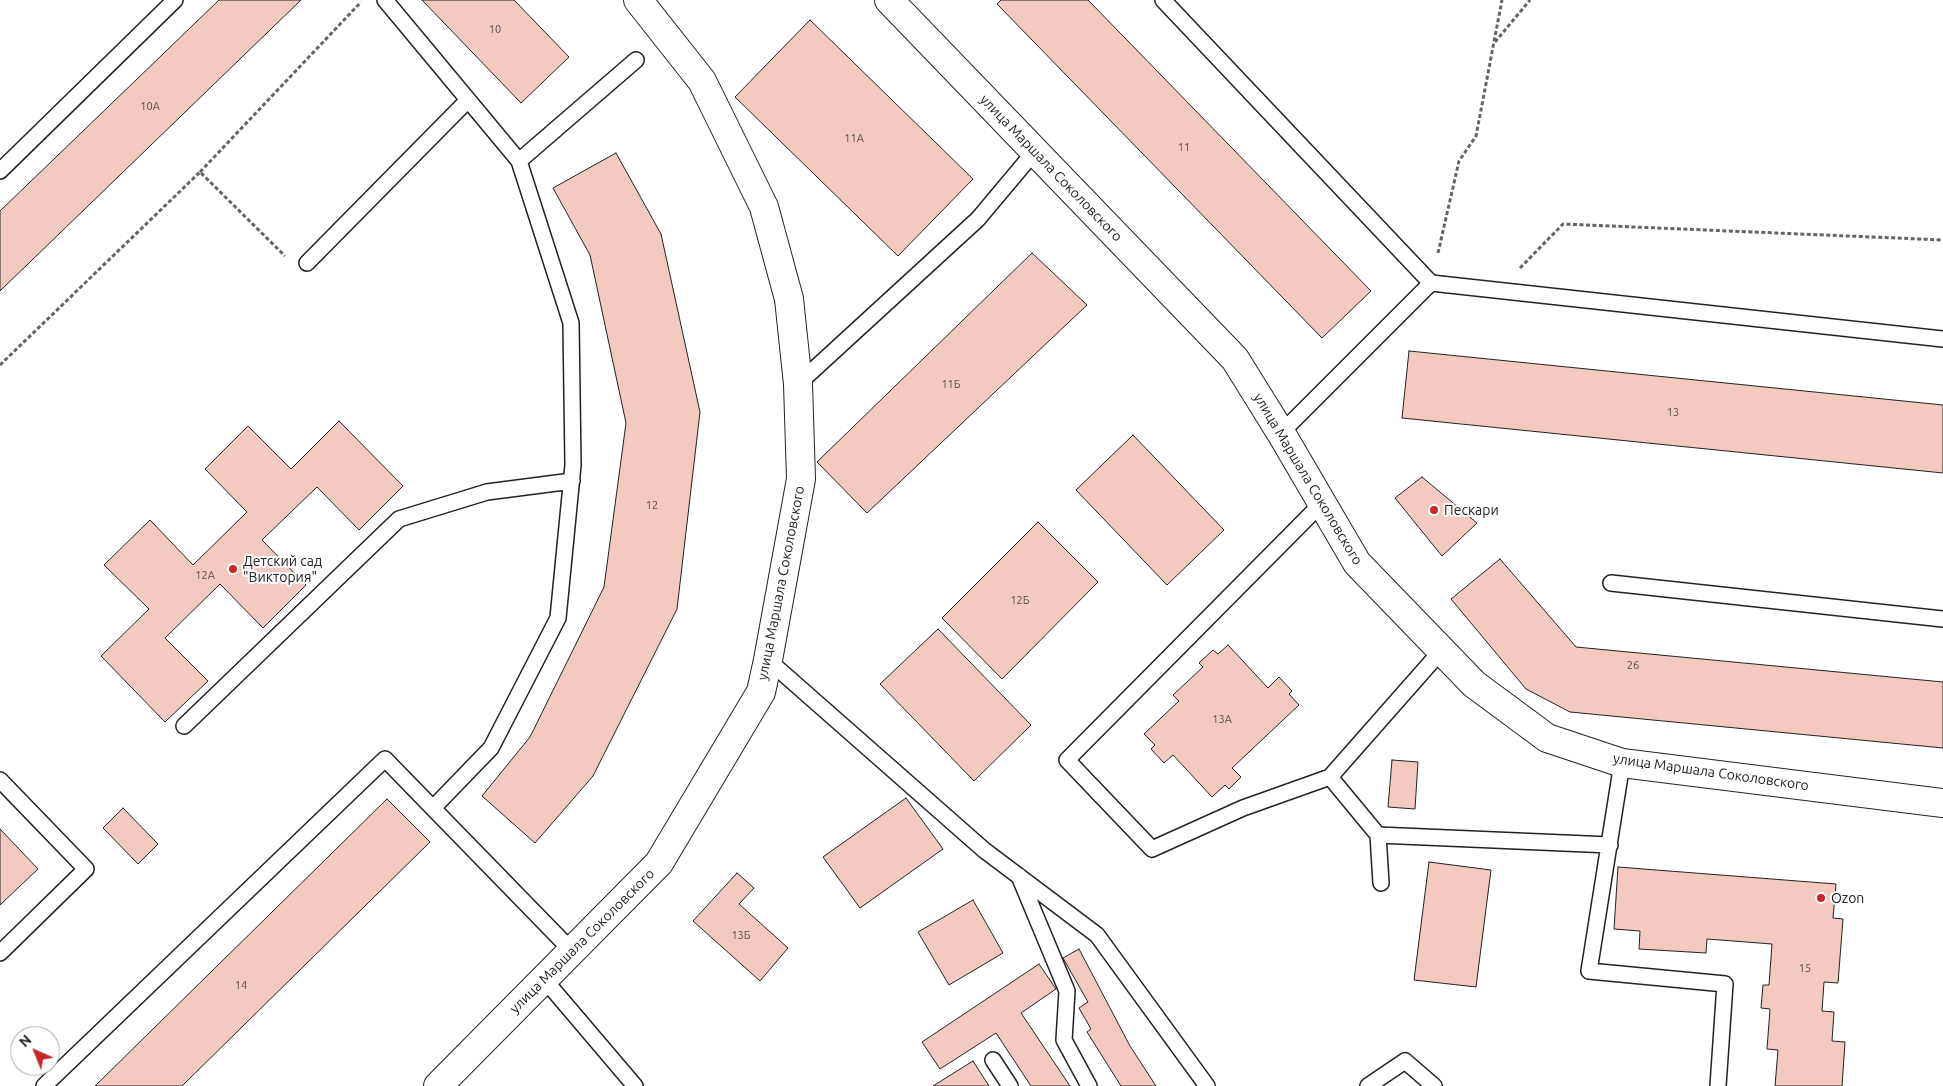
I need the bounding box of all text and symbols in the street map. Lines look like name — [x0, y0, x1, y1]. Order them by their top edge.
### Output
house number: 10 — [489, 22, 501, 36]
street label: улица Маршала Соколовского — [976, 91, 1126, 245]
house number: 10А — [140, 99, 160, 113]
house number: 11А — [844, 131, 864, 145]
house number: 11 — [1178, 140, 1190, 154]
house number: 11Б — [941, 377, 961, 391]
street label: улица Маршала Соколовского — [1250, 390, 1366, 568]
house number: 13 — [1667, 405, 1679, 419]
street label: улица Маршала Соколовского — [754, 484, 808, 682]
house number: 12 — [646, 498, 658, 512]
place label: Пескари — [1444, 502, 1499, 518]
marker: Пескари — [1428, 504, 1440, 516]
place label: Детский сад "Виктория" — [243, 553, 322, 586]
marker: Детский сад "Виктория" — [227, 563, 239, 575]
house number: 12А — [195, 568, 215, 582]
house number: 12Б — [1010, 593, 1030, 607]
house number: 26 — [1627, 658, 1639, 672]
house number: 13А — [1212, 712, 1232, 726]
street label: улица Маршала Соколовского — [1612, 750, 1810, 794]
street label: улица Маршала Соколовского — [506, 865, 658, 1017]
place label: Ozon — [1831, 890, 1864, 906]
marker: Ozon — [1815, 892, 1827, 904]
house number: 13Б — [731, 928, 751, 942]
house number: 15 — [1799, 961, 1811, 975]
house number: 14 — [235, 978, 247, 992]
north arrow — [10, 1026, 60, 1076]
text: N — [16, 1032, 35, 1050]

